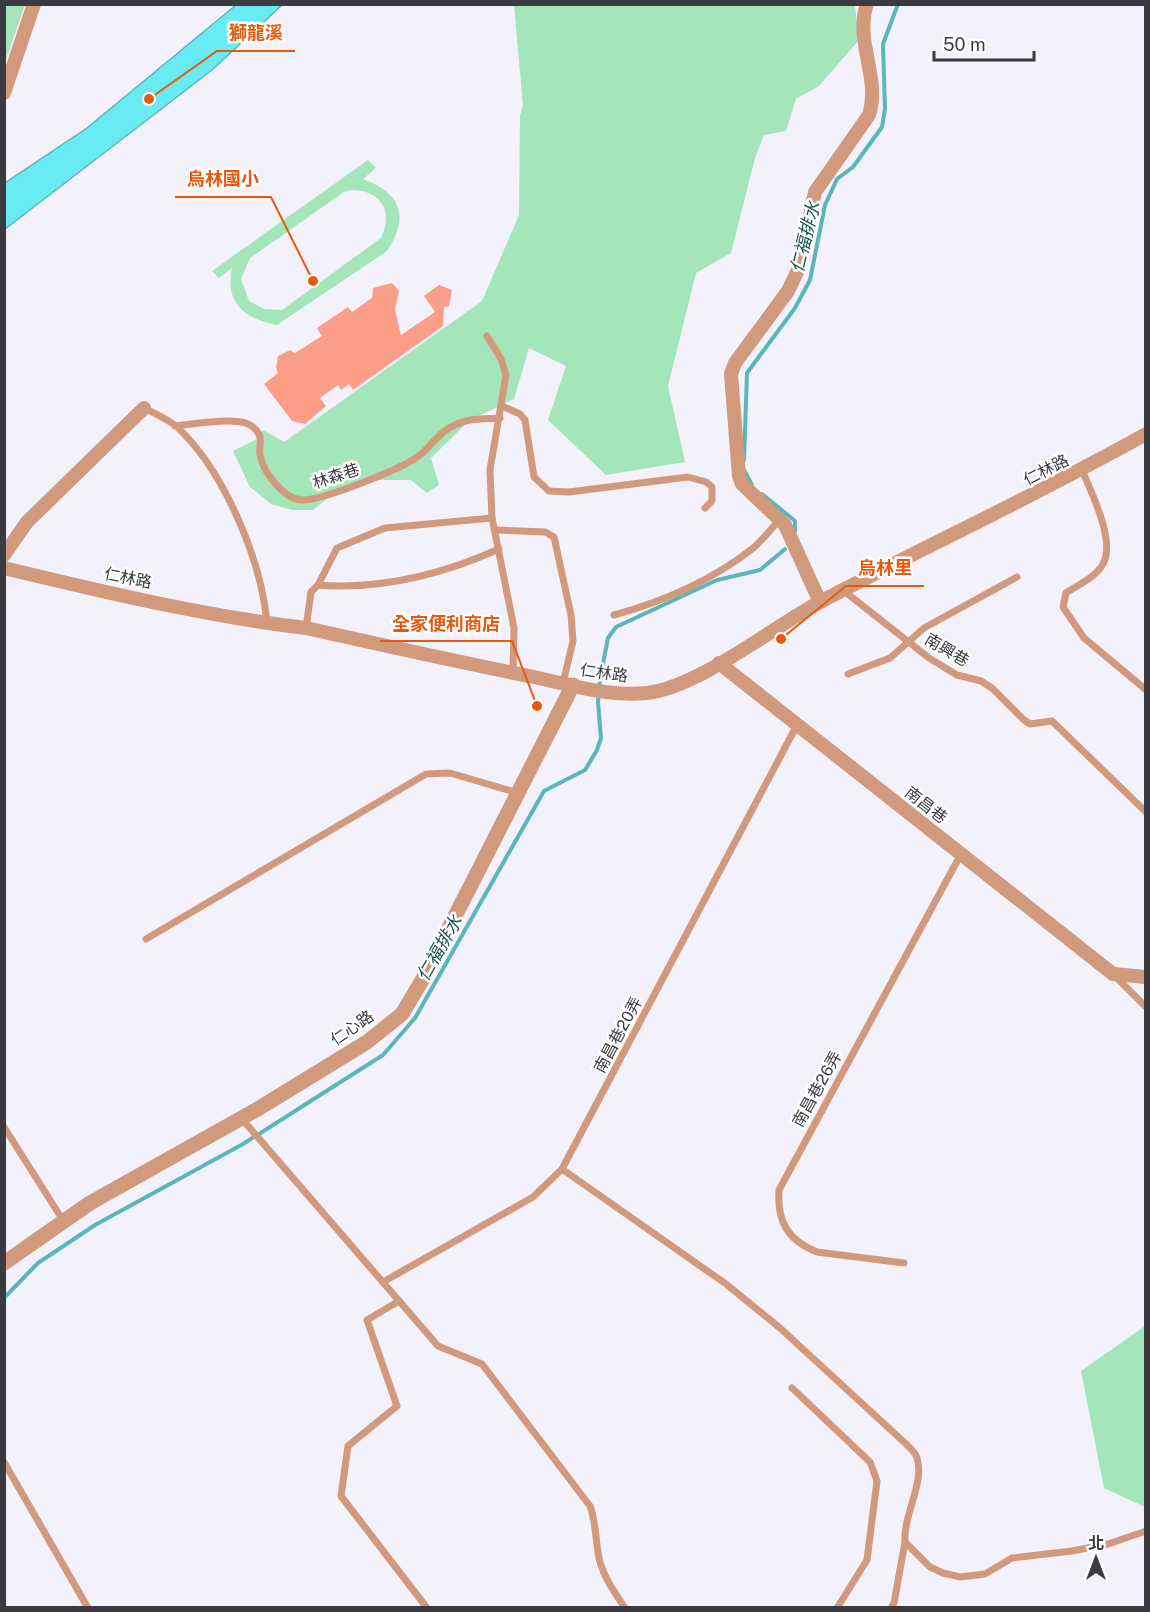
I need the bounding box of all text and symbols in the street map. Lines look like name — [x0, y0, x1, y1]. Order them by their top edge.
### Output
callout: 獅龍溪 — [217, 15, 295, 51]
text: 獅龍溪 — [229, 22, 283, 43]
scale bar — [934, 24, 1034, 62]
text: 50 m — [943, 34, 986, 55]
callout: 烏林國小 — [175, 161, 271, 197]
text: 烏林國小 — [187, 168, 259, 189]
water label: 仁福排水 — [786, 199, 824, 274]
street label: 仁林路 — [1020, 451, 1072, 489]
street label: 林森巷 — [310, 460, 362, 492]
callout: 烏林里 — [846, 550, 924, 586]
text: 烏林里 — [858, 557, 912, 578]
street label: 仁林路 — [103, 564, 153, 592]
callout: 全家便利商店 — [380, 605, 512, 641]
text: 全家便利商店 — [392, 613, 500, 634]
street label: 南興巷 — [922, 629, 972, 671]
street label: 仁林路 — [579, 660, 629, 686]
street label: 南昌巷 — [901, 783, 951, 827]
water label: 仁福排水 — [412, 911, 467, 984]
street label: 南昌巷20弄 — [590, 994, 646, 1076]
street label: 仁心路 — [327, 1006, 377, 1050]
street label: 南昌巷26弄 — [788, 1048, 846, 1130]
north arrow — [1066, 1528, 1126, 1588]
text: 北 — [1088, 1534, 1104, 1553]

